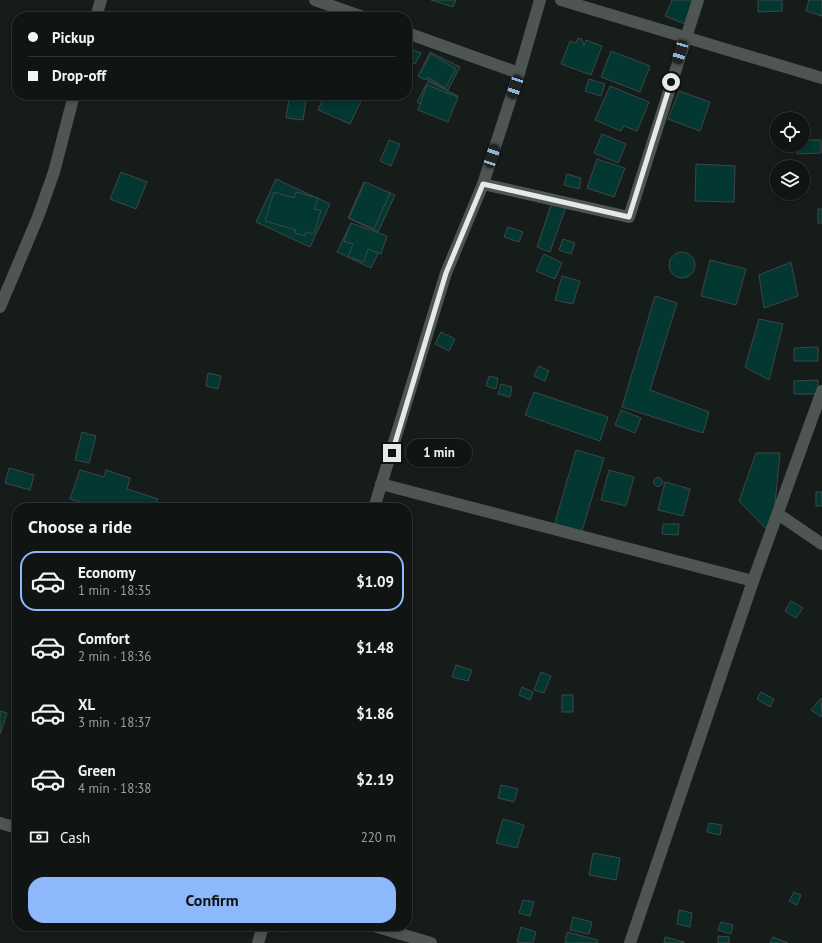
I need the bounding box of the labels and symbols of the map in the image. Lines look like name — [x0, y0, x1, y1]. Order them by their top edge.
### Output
car — [671, 39, 689, 65]
route start — [662, 73, 680, 91]
car — [506, 74, 524, 100]
car — [483, 143, 501, 169]
callout: 1 min — [406, 439, 472, 467]
route end — [383, 444, 401, 462]

